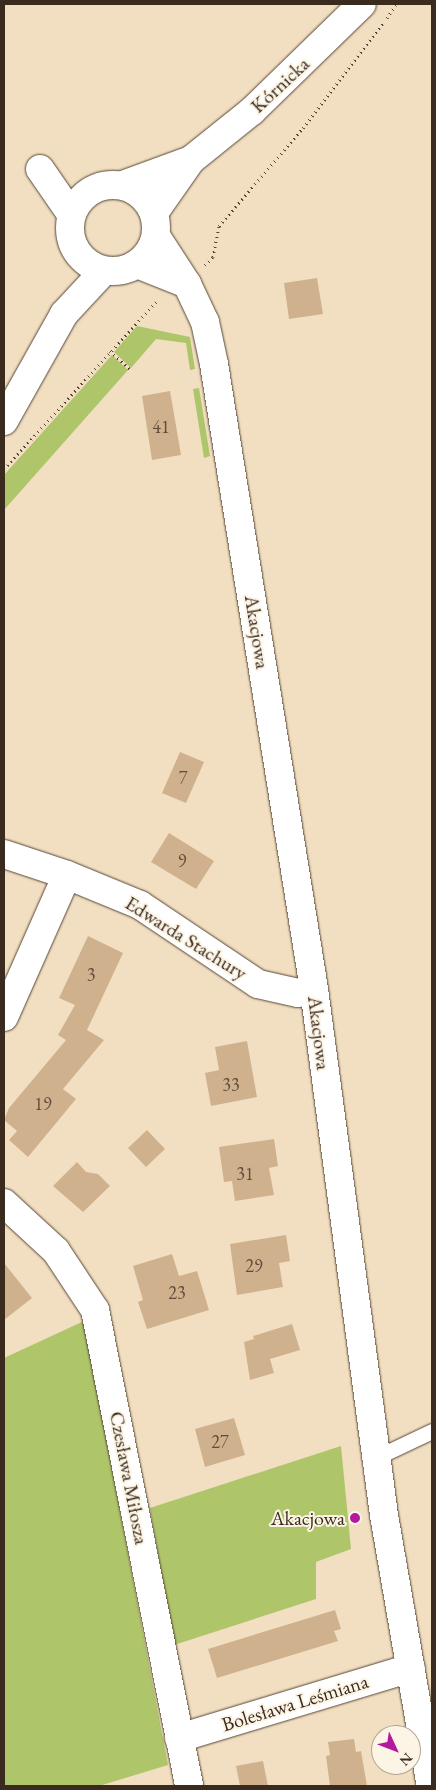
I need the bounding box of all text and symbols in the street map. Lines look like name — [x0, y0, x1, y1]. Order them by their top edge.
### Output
street label: Kórnicka — [246, 52, 314, 118]
house number: 41 — [152, 416, 170, 438]
street label: Akacjowa — [239, 593, 275, 671]
house number: 7 — [179, 767, 187, 789]
house number: 9 — [178, 850, 186, 872]
street label: Edwarda Stachury — [121, 891, 251, 985]
house number: 3 — [87, 964, 95, 986]
street label: Akacjowa — [303, 995, 335, 1071]
house number: 33 — [222, 1074, 240, 1096]
house number: 19 — [34, 1093, 52, 1115]
house number: 31 — [236, 1163, 254, 1185]
house number: 29 — [245, 1255, 263, 1277]
house number: 23 — [168, 1282, 186, 1304]
street label: Czesława Miłosza — [104, 1409, 154, 1547]
house number: 27 — [211, 1431, 229, 1453]
place label: Akacjowa — [271, 1506, 345, 1530]
marker: Akacjowa — [349, 1512, 361, 1524]
street label: Bolesława Leśmiana — [219, 1669, 371, 1737]
north arrow — [371, 1725, 421, 1775]
text: N — [396, 1749, 417, 1770]

